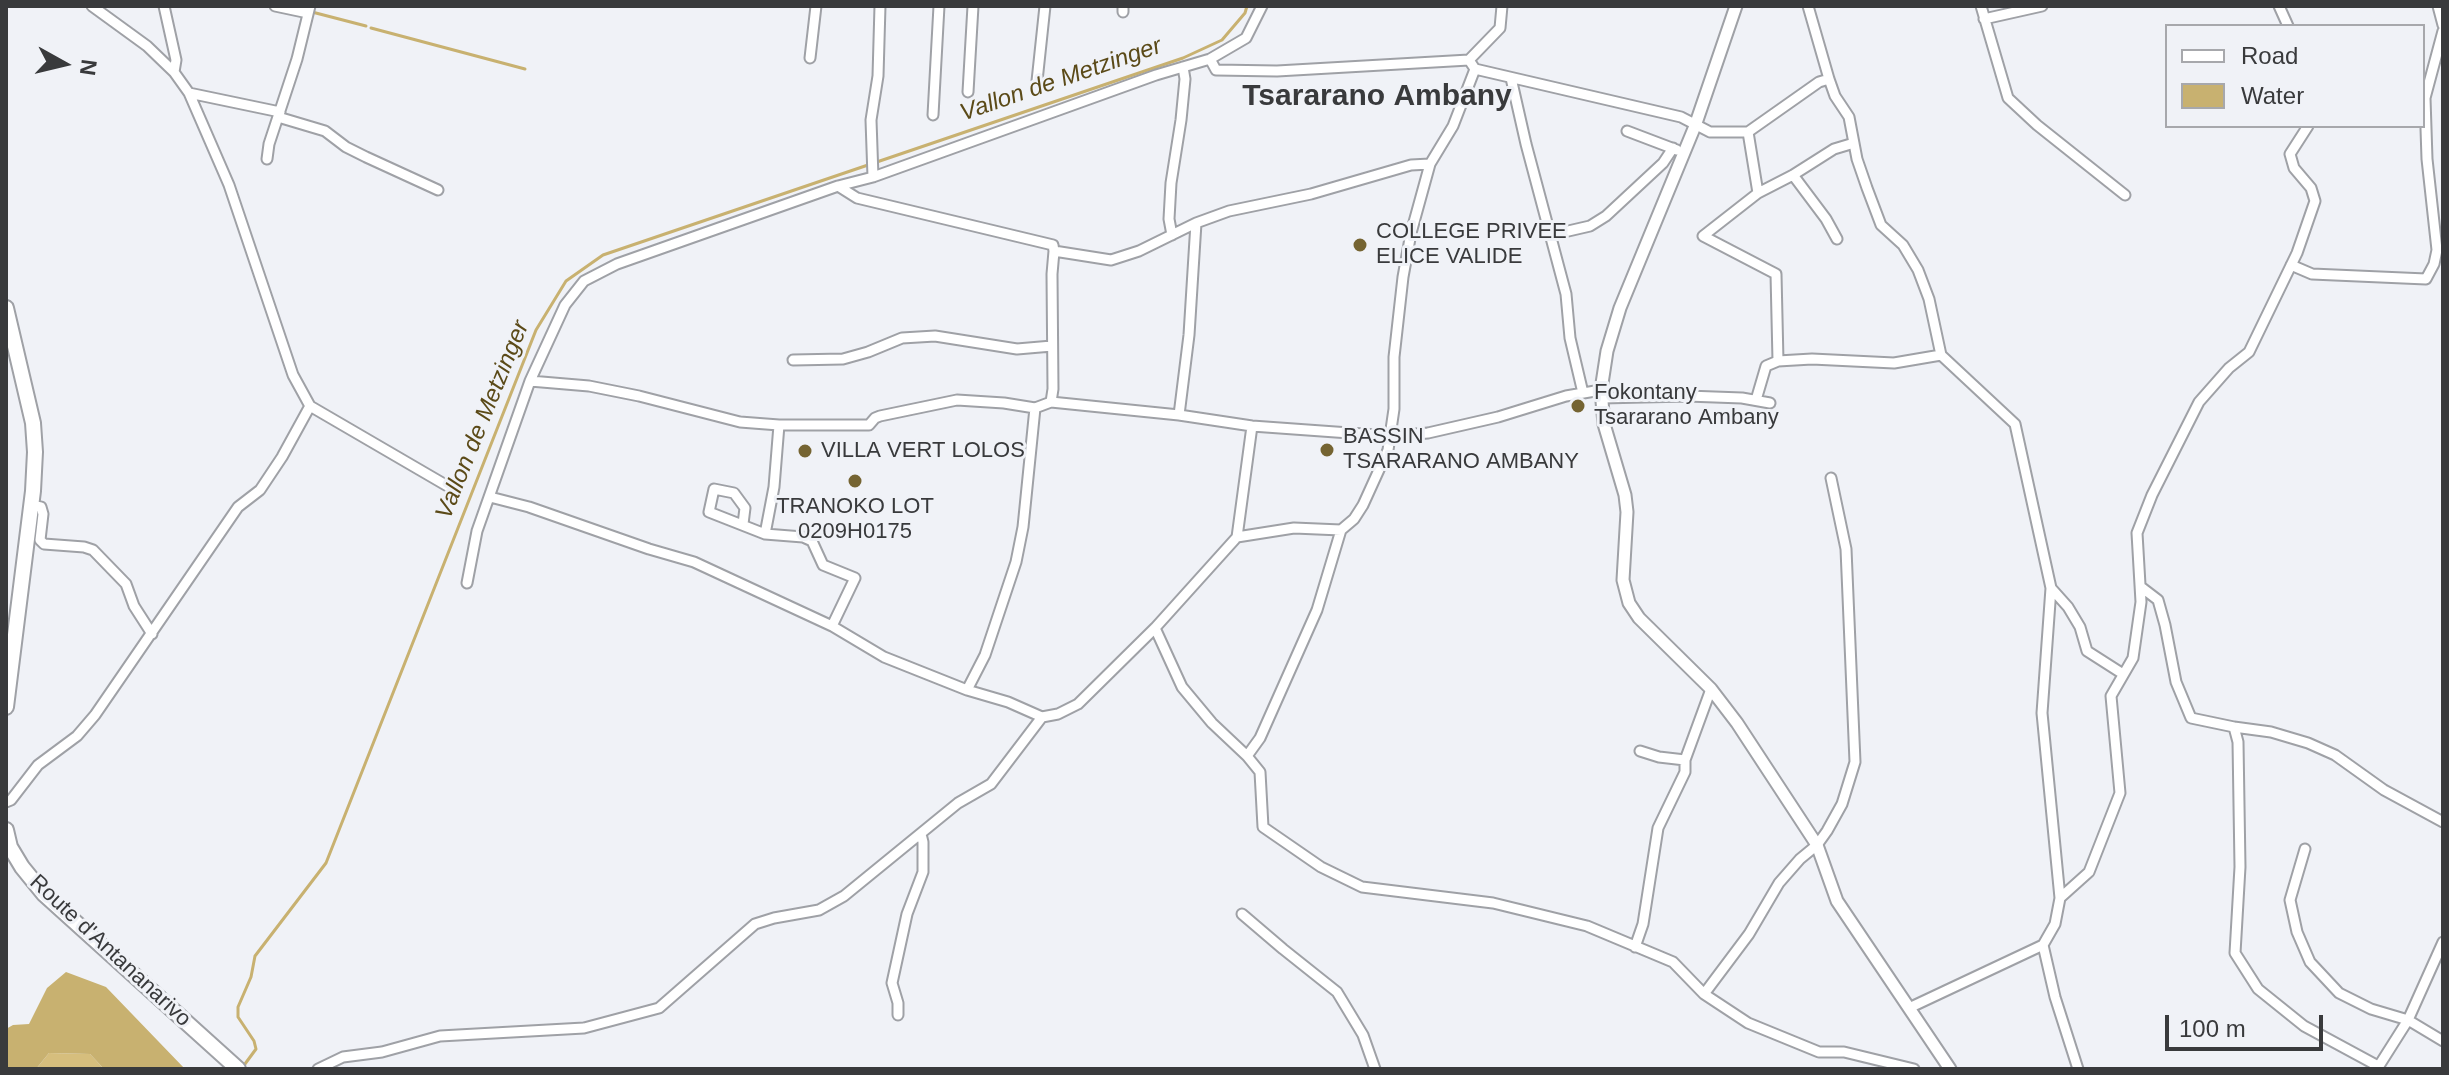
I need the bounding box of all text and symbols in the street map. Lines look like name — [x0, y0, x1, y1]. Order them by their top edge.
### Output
north arrow — [24, 24, 104, 104]
legend — [2165, 24, 2425, 128]
water label: Vallon de Metzinger — [956, 32, 1166, 128]
text: Road — [2241, 42, 2298, 69]
text: N — [75, 58, 102, 77]
district label: Tsararano Ambany — [1242, 79, 1512, 115]
text: Water — [2241, 82, 2304, 109]
place label: COLLEGE PRIVEE ELICE VALIDE — [1376, 219, 1567, 270]
marker: COLLEGE PRIVEE ELICE VALIDE — [1351, 236, 1369, 254]
water label: Vallon de Metzinger — [430, 317, 536, 523]
place label: Fokontany Tsararano Ambany — [1594, 380, 1779, 432]
marker: Fokontany Tsararano Ambany — [1569, 397, 1587, 415]
place label: BASSIN TSARARANO AMBANY — [1343, 424, 1579, 476]
place label: VILLA VERT LOLOS — [821, 438, 1025, 464]
marker: BASSIN TSARARANO AMBANY — [1318, 441, 1336, 459]
marker: VILLA VERT LOLOS — [796, 442, 814, 460]
marker: TRANOKO LOT 0209H0175 — [846, 472, 864, 490]
place label: TRANOKO LOT 0209H0175 — [776, 494, 934, 546]
street label: Route d'Antananarivo — [24, 869, 196, 1033]
scale bar — [2169, 999, 2327, 1049]
text: 100 m — [2179, 1015, 2246, 1042]

